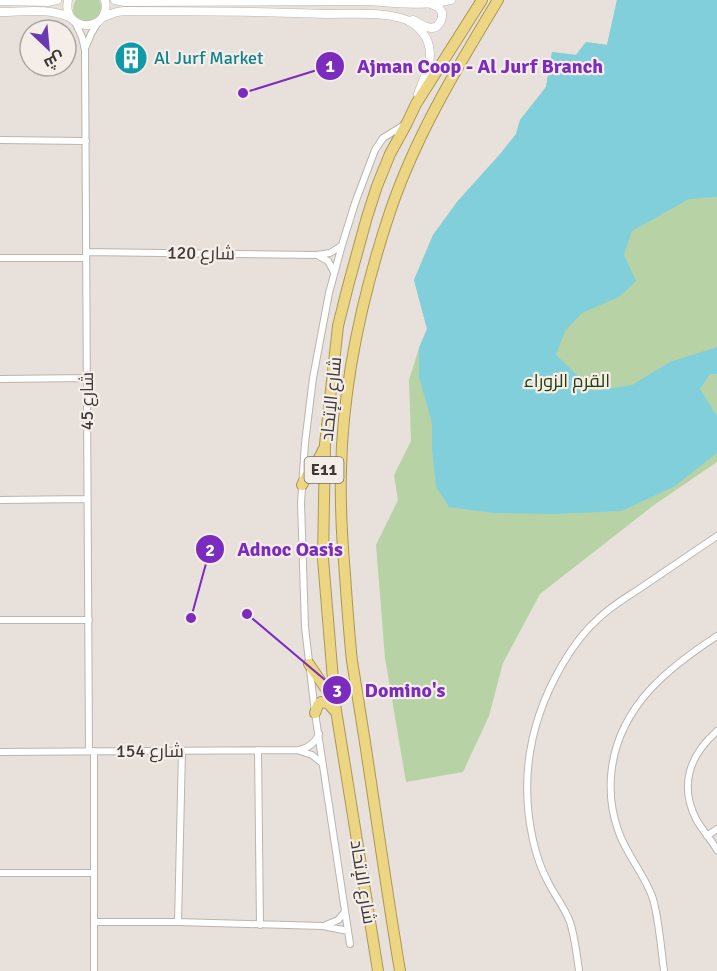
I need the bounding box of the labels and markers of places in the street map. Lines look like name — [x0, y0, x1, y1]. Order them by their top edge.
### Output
building icon: Al Jurf Market — [113, 40, 149, 76]
place label: Al Jurf Market — [154, 47, 263, 69]
callout: Ajman Coop - Al Jurf Branch — [315, 47, 615, 85]
callout: Adnoc Oasis — [195, 530, 355, 568]
callout: Domino's — [322, 671, 457, 709]

